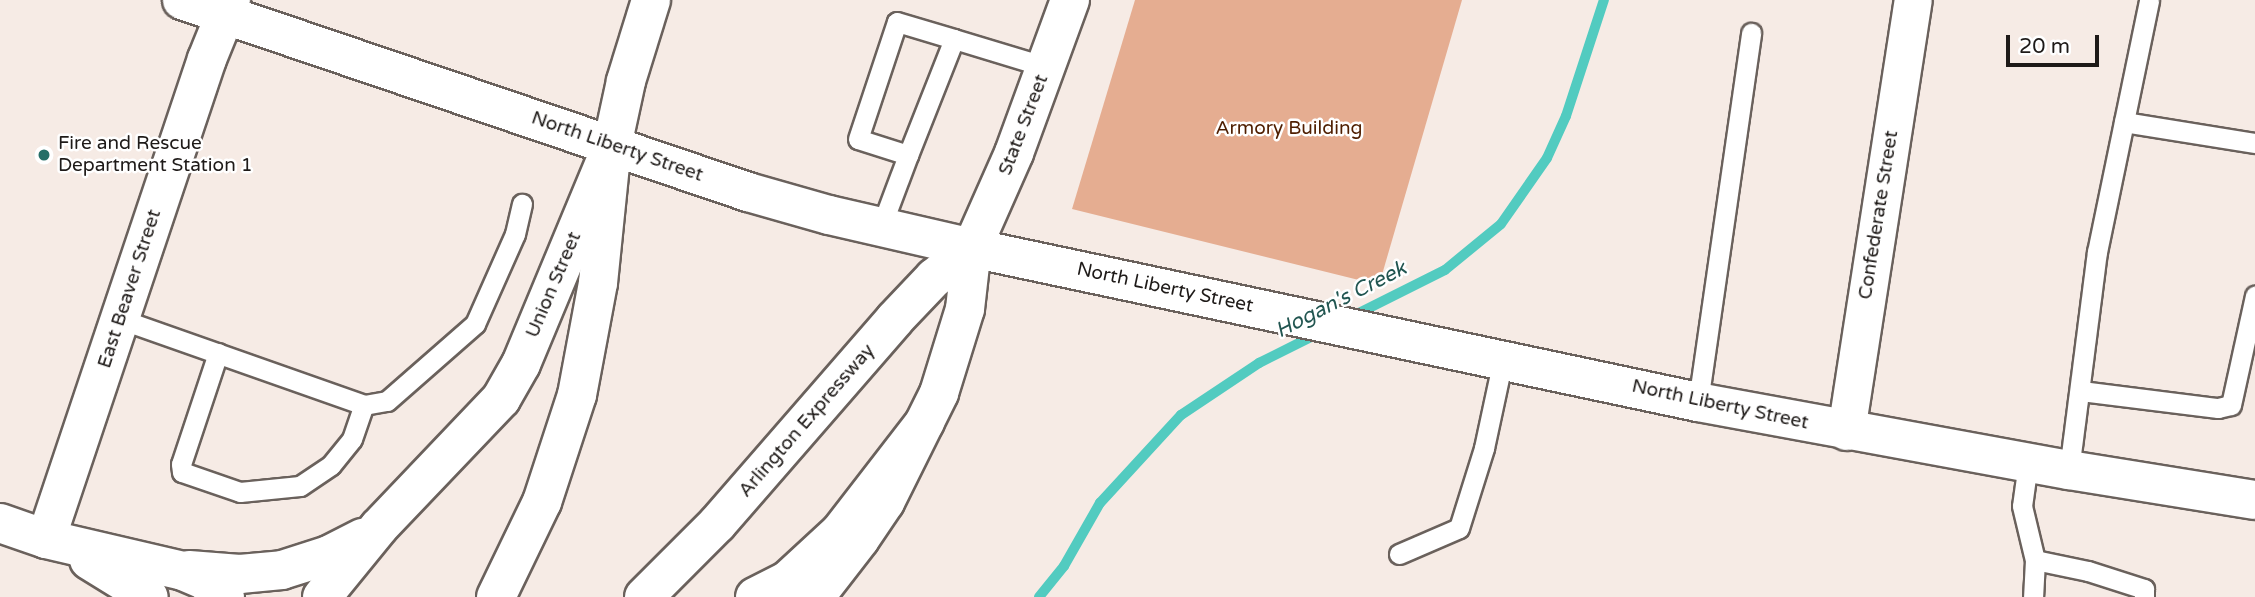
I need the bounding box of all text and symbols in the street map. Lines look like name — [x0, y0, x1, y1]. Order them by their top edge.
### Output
scale bar — [2010, 21, 2103, 65]
text: 20 m — [2019, 34, 2070, 59]
street label: State Street — [994, 71, 1054, 179]
street label: North Liberty Street — [528, 107, 706, 187]
park label: Armory Building — [1215, 118, 1363, 140]
street label: Confederate Street — [1854, 129, 1904, 301]
place label: Fire and Rescue Department Station 1 — [58, 133, 253, 177]
marker: Fire and Rescue Department Station 1 — [36, 147, 52, 163]
street label: East Beaver Street — [94, 207, 166, 371]
street label: Union Street — [521, 229, 587, 341]
water label: Hogan's Creek — [1271, 256, 1411, 344]
street label: North Liberty Street — [1075, 258, 1255, 318]
street label: Arlington Expressway — [734, 340, 880, 502]
street label: North Liberty Street — [1630, 375, 1810, 435]

